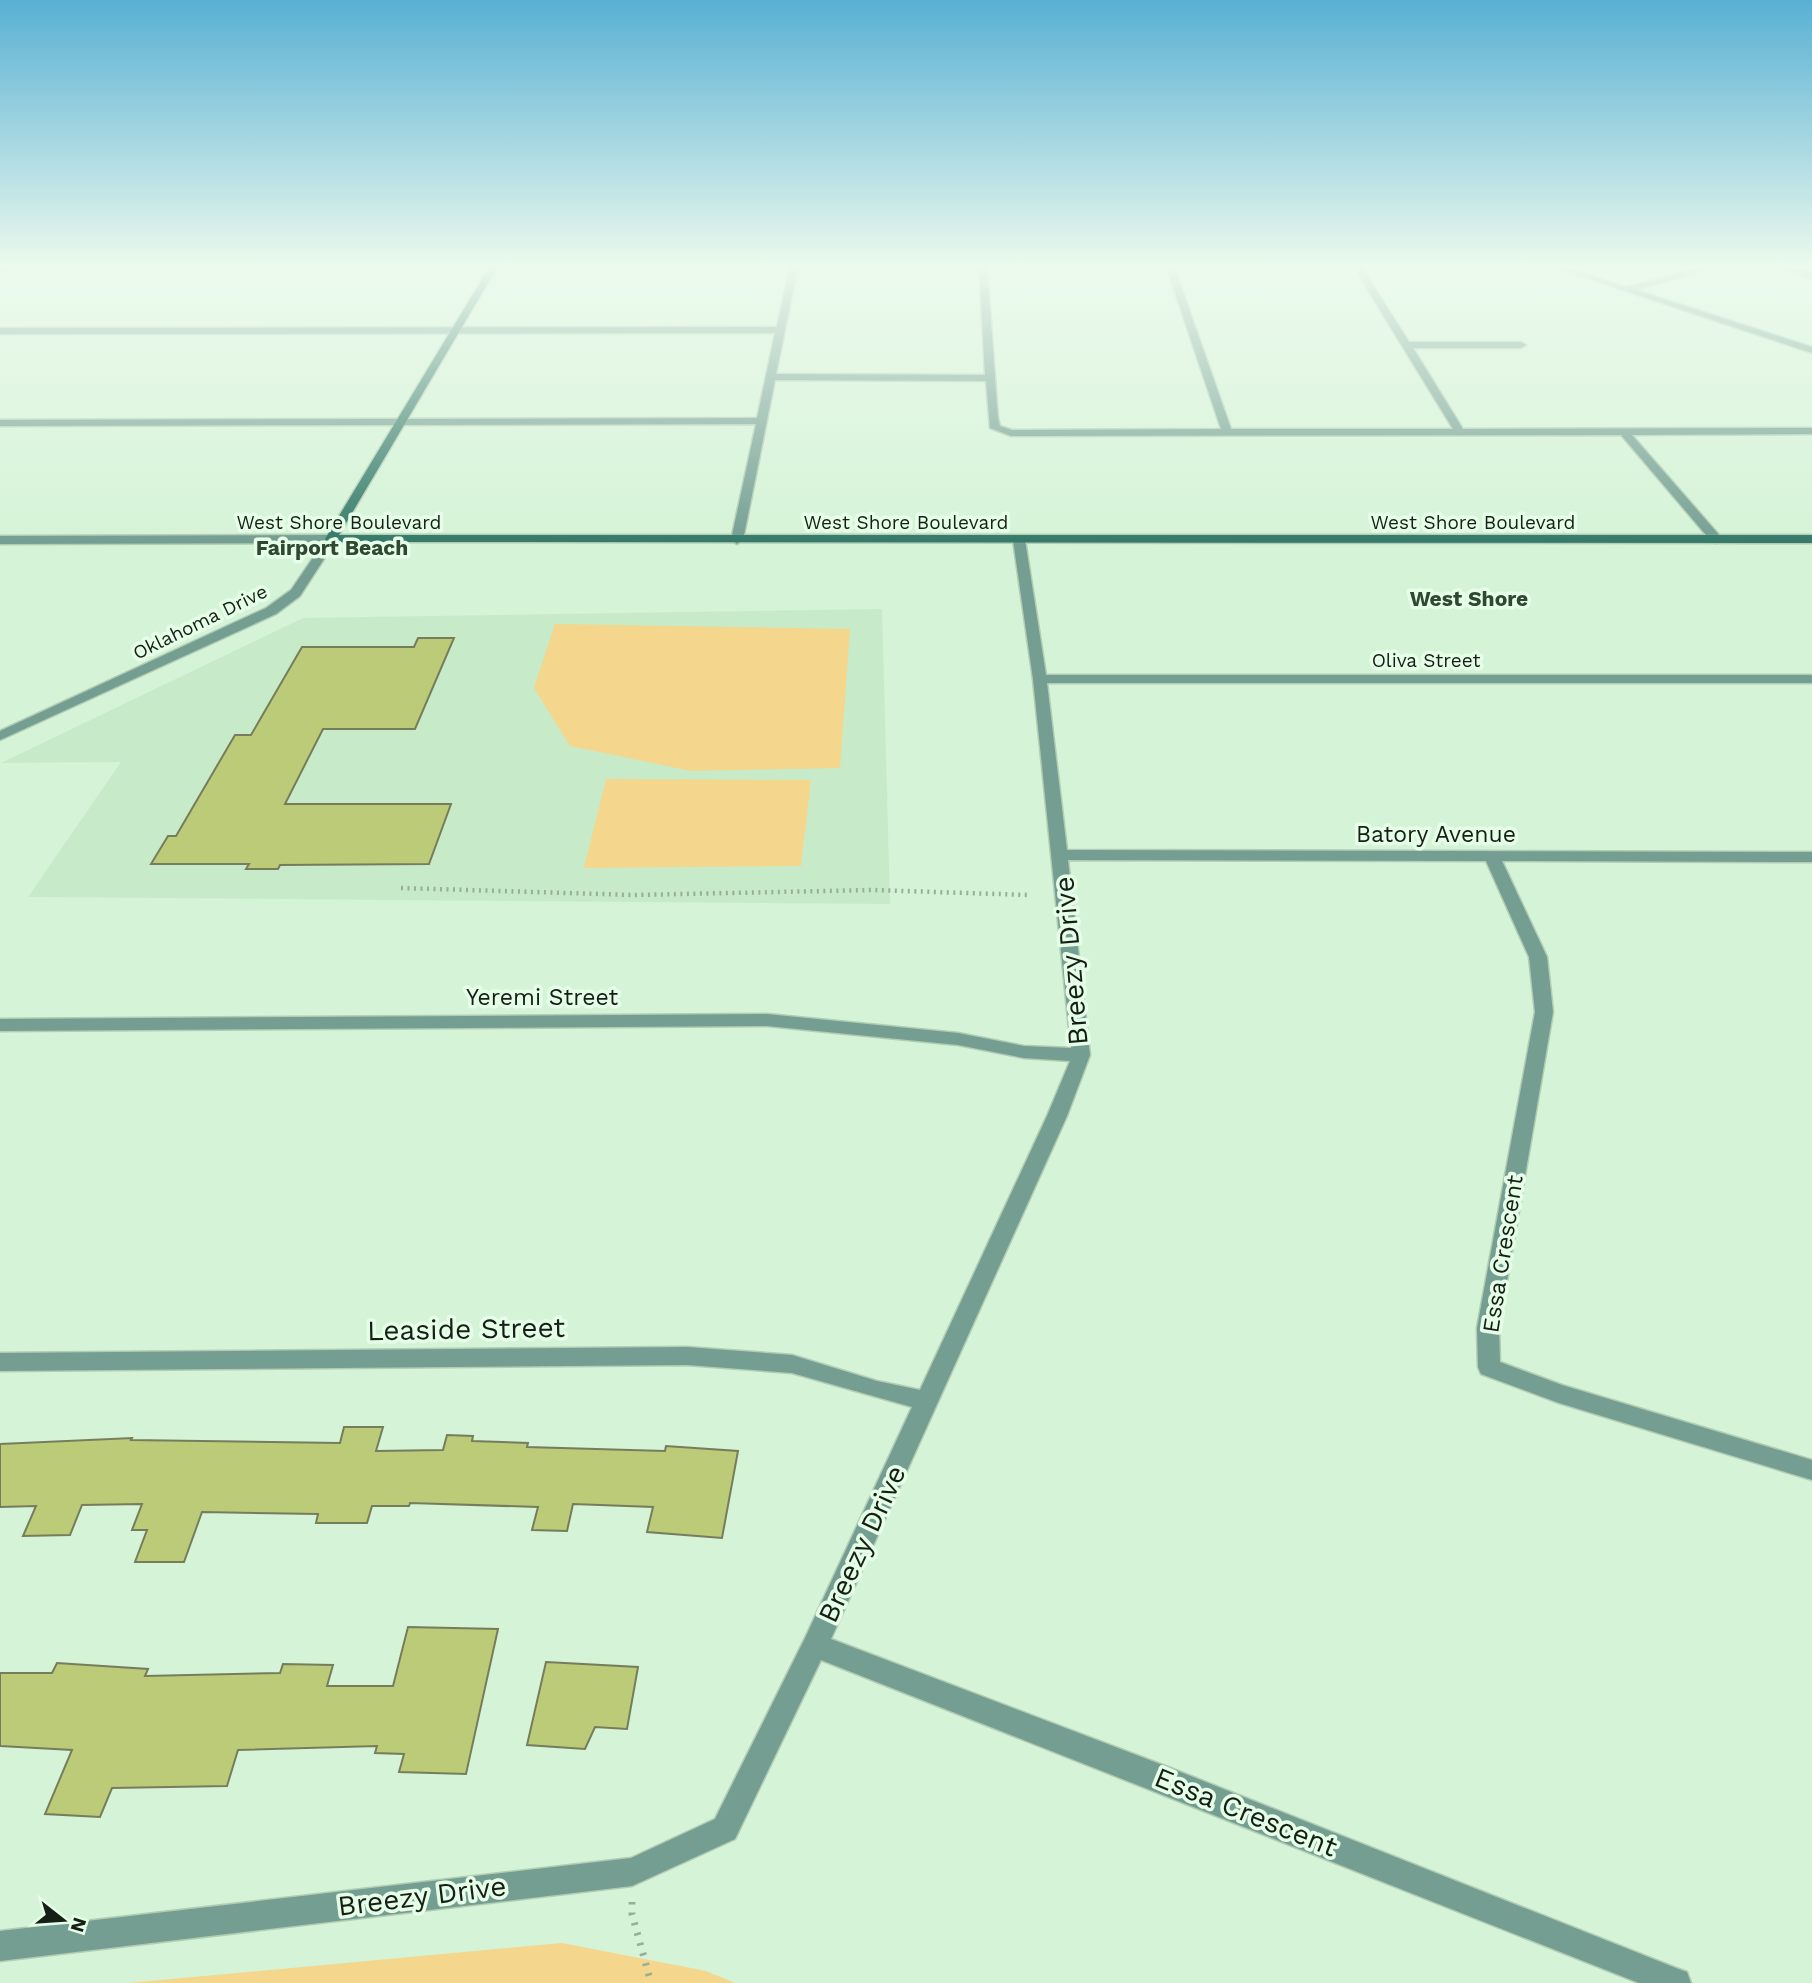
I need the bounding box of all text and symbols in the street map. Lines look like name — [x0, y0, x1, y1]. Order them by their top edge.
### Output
street label: West Shore Boulevard — [236, 511, 442, 534]
street label: West Shore Boulevard — [803, 511, 1009, 534]
street label: West Shore Boulevard — [1370, 511, 1576, 534]
district label: Fairport Beach — [256, 535, 408, 560]
street label: Oklahoma Drive — [129, 579, 271, 665]
district label: West Shore — [1410, 586, 1528, 611]
street label: Oliva Street — [1372, 649, 1480, 672]
street label: Batory Avenue — [1356, 821, 1516, 848]
street label: Breezy Drive — [1047, 875, 1095, 1047]
street label: Yeremi Street — [466, 984, 618, 1011]
street label: Essa Crescent — [1477, 1173, 1529, 1335]
street label: Leaside Street — [367, 1311, 566, 1347]
street label: Breezy Drive — [811, 1460, 913, 1628]
street label: Essa Crescent — [1150, 1760, 1342, 1864]
street label: Breezy Drive — [336, 1869, 508, 1923]
north arrow — [28, 1885, 98, 1955]
text: N — [66, 1915, 92, 1935]

